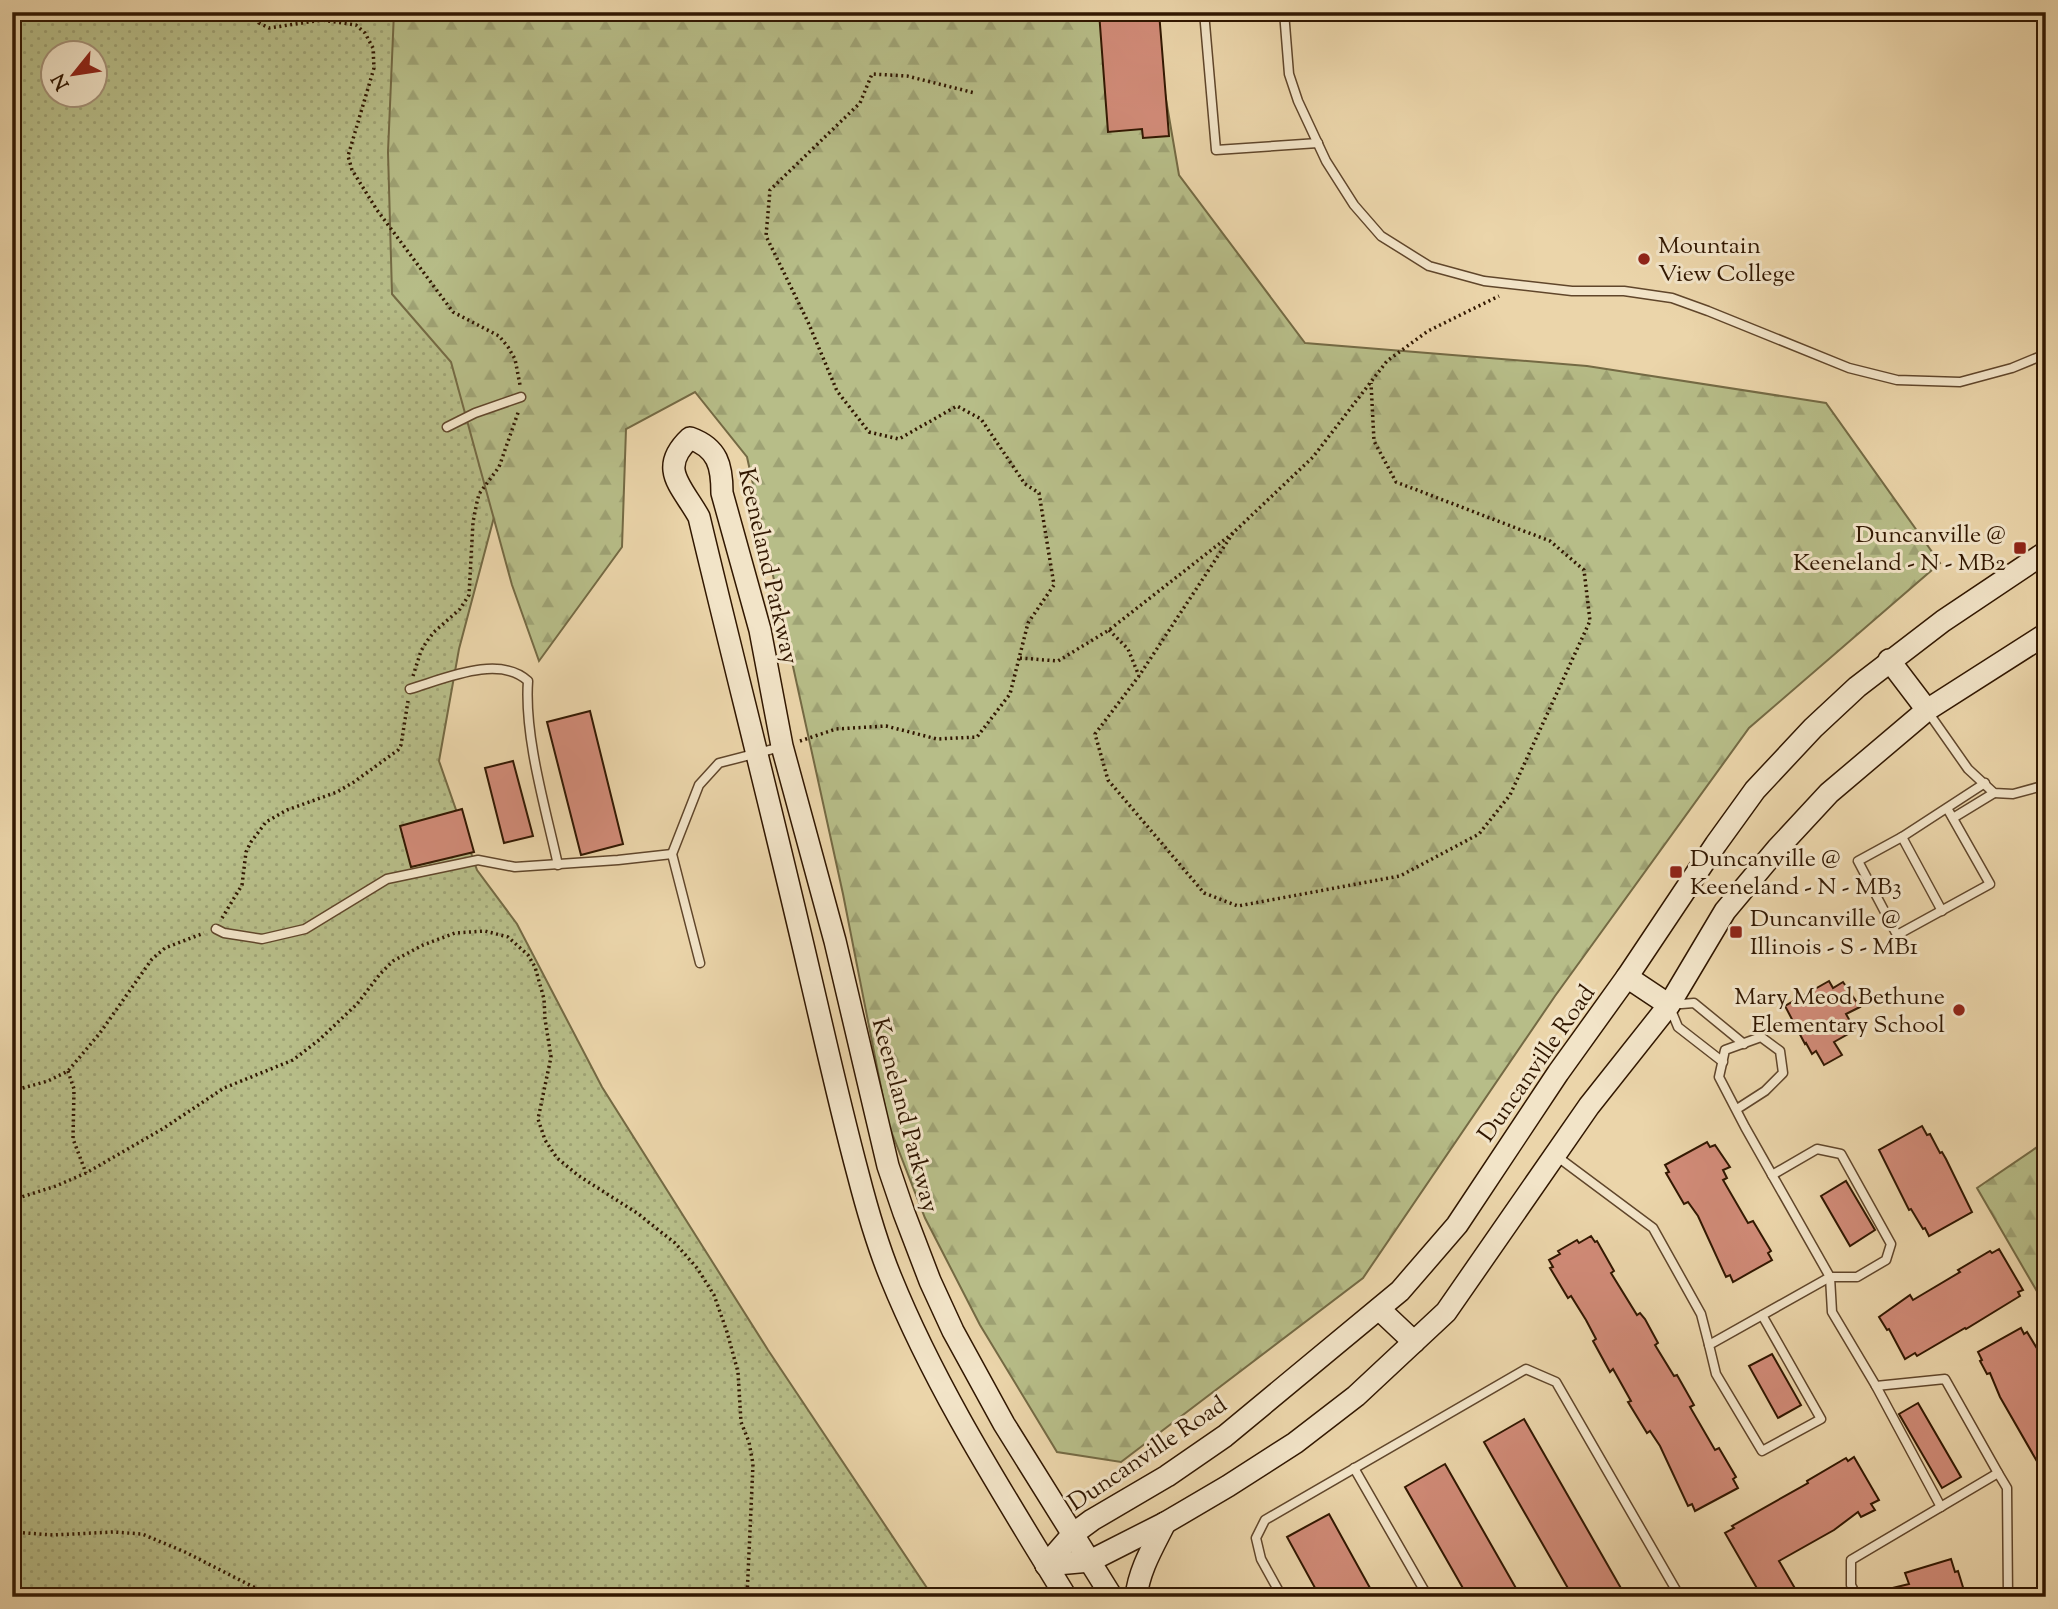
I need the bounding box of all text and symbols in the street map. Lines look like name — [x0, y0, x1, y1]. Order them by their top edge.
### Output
north arrow — [38, 38, 108, 108]
text: N — [46, 68, 77, 95]
place label: Mountain View College — [1658, 230, 1795, 292]
marker: Mountain View College — [1636, 251, 1652, 267]
street label: Keeneland Parkway — [728, 465, 806, 668]
place label: Duncanville @ Keeneland - N - MB2 — [1793, 519, 2006, 581]
marker: Duncanville @ Keeneland - N - MB2 — [2012, 540, 2028, 556]
place label: Duncanville @ Keeneland - N - MB3 — [1690, 843, 1902, 905]
marker: Duncanville @ Keeneland - N - MB3 — [1668, 864, 1684, 880]
place label: Duncanville @ Illinois - S - MB1 — [1750, 903, 1918, 965]
marker: Duncanville @ Illinois - S - MB1 — [1728, 924, 1744, 940]
street label: Duncanville Road — [1471, 978, 1605, 1150]
place label: Mary Meod Bethune Elementary School — [1734, 981, 1945, 1043]
marker: Mary Meod Bethune Elementary School — [1951, 1002, 1967, 1018]
street label: Keeneland Parkway — [862, 1014, 946, 1217]
street label: Duncanville Road — [1062, 1389, 1235, 1520]

